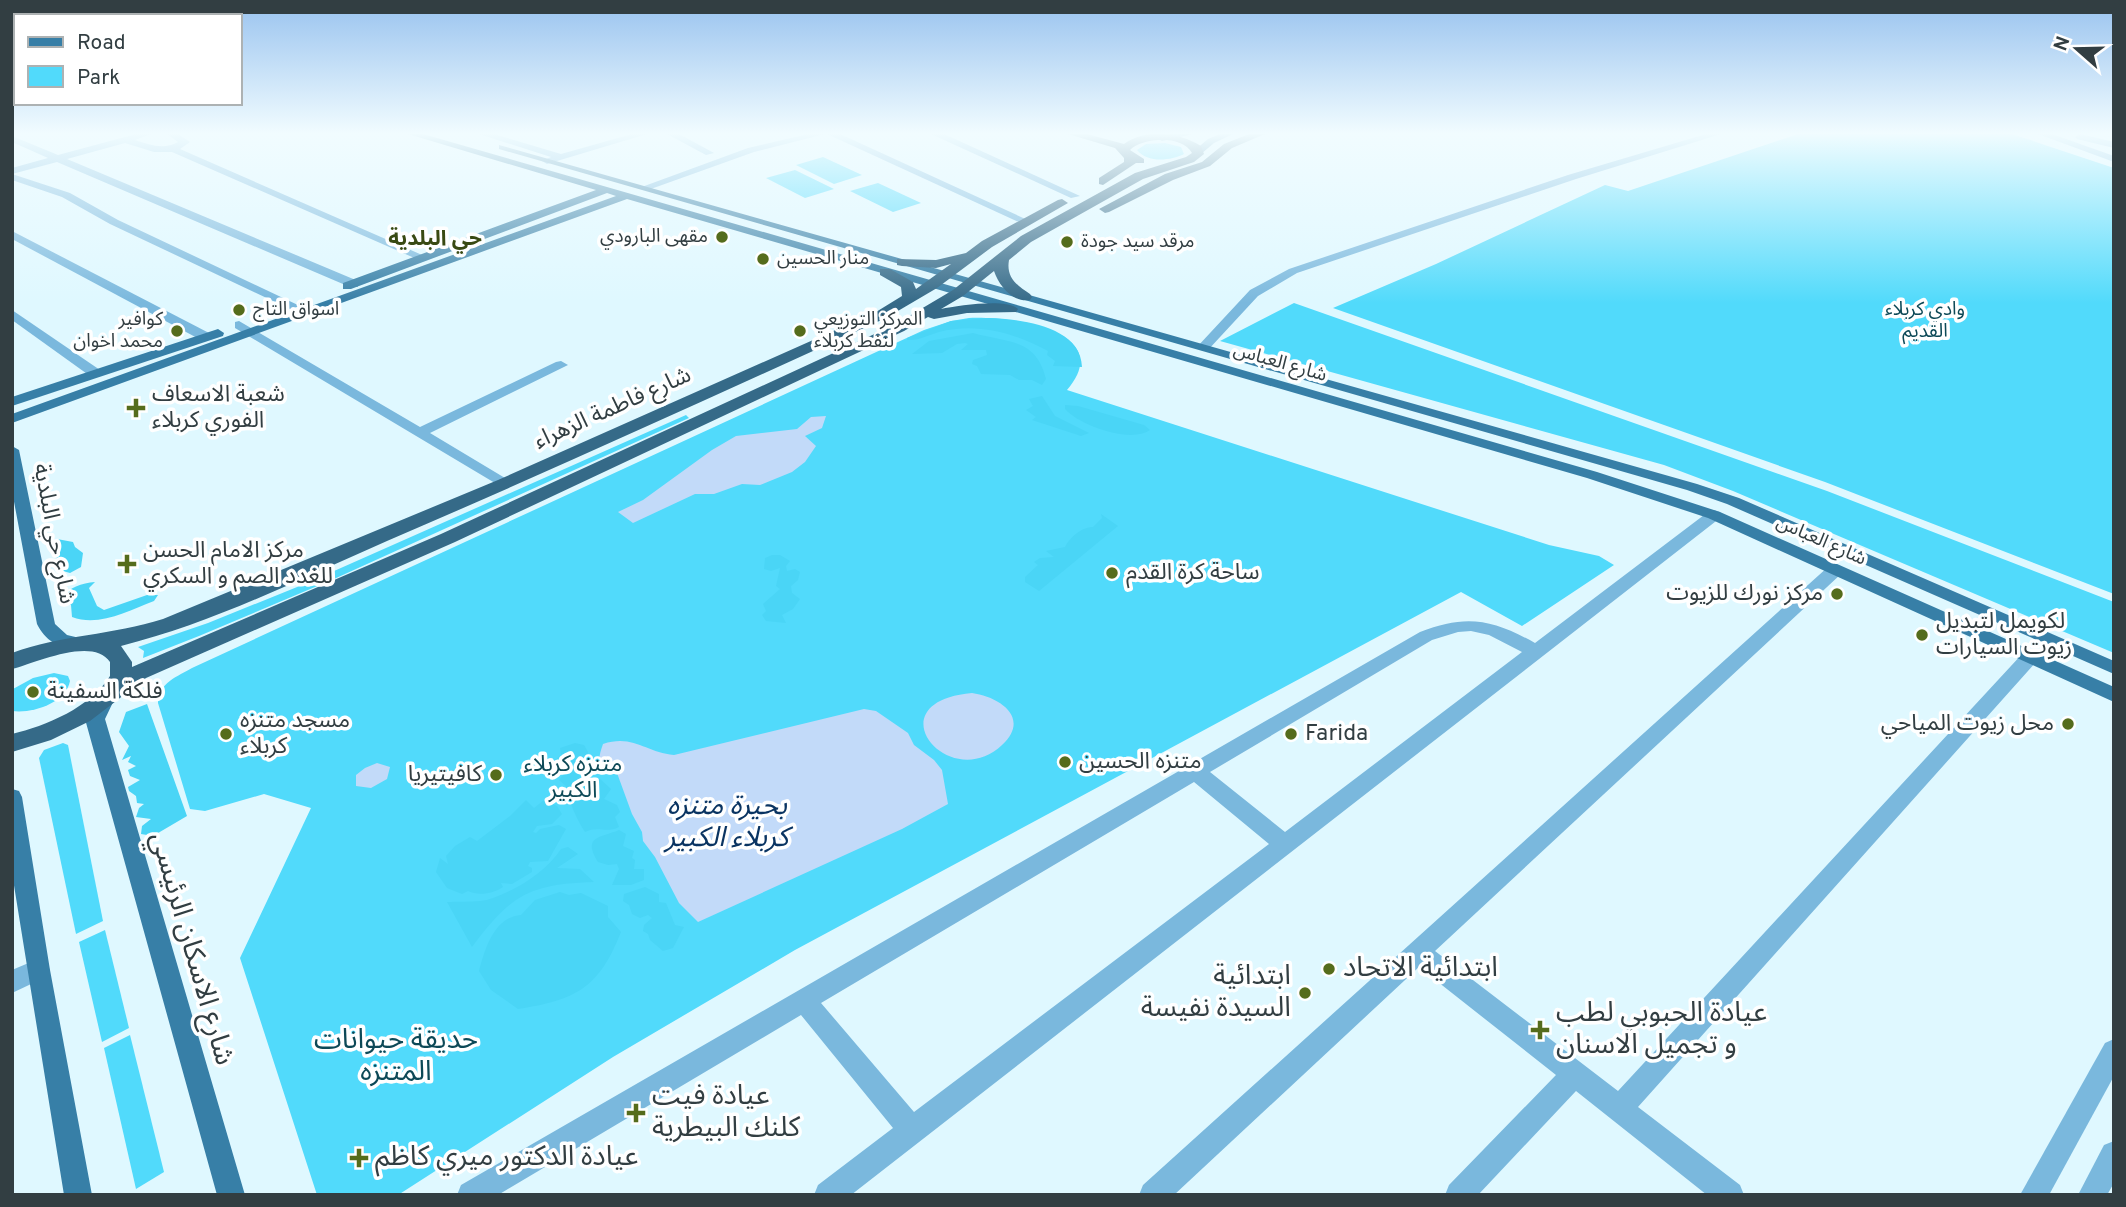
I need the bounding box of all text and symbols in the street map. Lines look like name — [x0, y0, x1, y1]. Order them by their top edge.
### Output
legend — [14, 14, 242, 105]
north arrow — [2042, 14, 2112, 84]
text: Road — [77, 30, 126, 57]
text: N — [2049, 33, 2077, 54]
text: Park — [77, 65, 120, 92]
place label: مقهى البارودي — [600, 225, 708, 250]
district label: حي البلدية — [388, 226, 482, 254]
marker: مقهى البارودي — [714, 229, 730, 245]
place label: مرقد سيد جودة — [1081, 230, 1194, 254]
marker: مرقد سيد جودة — [1059, 234, 1075, 250]
place label: منار الحسين — [777, 247, 869, 271]
marker: منار الحسين — [755, 251, 771, 267]
place label: اسواق التاج — [253, 298, 339, 322]
park label: وادي كربلاء القديم — [1885, 298, 1965, 345]
marker: اسواق التاج — [231, 302, 247, 318]
place label: كوافير محمد اخوان — [73, 308, 164, 354]
place label: المركز التوزيعي لنفط كربلاء — [814, 308, 923, 354]
marker: كوافير محمد اخوان — [169, 323, 185, 339]
marker: المركز التوزيعي لنفط كربلاء — [792, 323, 808, 339]
street label: شارع العباس — [1231, 338, 1329, 388]
street label: شارع فاطمة الزهراء — [530, 361, 696, 457]
place label: شعبة الاسعاف الفوري كربلاء — [152, 381, 285, 436]
marker: شعبة الاسعاف الفوري كربلاء — [126, 398, 146, 418]
street label: شارع حي البلدية — [25, 461, 81, 607]
street label: شارع العباس — [1772, 511, 1870, 571]
place label: مركز الامام الحسن للغدد الصم و السكري — [143, 537, 333, 592]
marker: مركز الامام الحسن للغدد الصم و السكري — [117, 554, 137, 574]
place label: ساحة كرة القدم — [1126, 559, 1259, 589]
marker: ساحة كرة القدم — [1104, 565, 1120, 581]
place label: مركز نورك للزيوت — [1666, 580, 1823, 609]
marker: مركز نورك للزيوت — [1829, 586, 1845, 602]
place label: لكويمل لتبديل زيوت السيارات — [1936, 608, 2072, 663]
marker: لكويمل لتبديل زيوت السيارات — [1914, 627, 1930, 643]
place label: فلكة السفينة — [47, 678, 162, 707]
marker: فلكة السفينة — [25, 684, 41, 700]
place label: مسجد متنزه كربلاء — [240, 707, 350, 762]
place label: محل زيوت المياحي — [1881, 710, 2054, 739]
marker: محل زيوت المياحي — [2060, 716, 2076, 732]
place label: Farida — [1305, 720, 1368, 749]
marker: مسجد متنزه كربلاء — [218, 726, 234, 742]
marker: Farida — [1283, 726, 1299, 742]
place label: متنزه الحسين — [1079, 748, 1201, 777]
park label: متنزه كربلاء الكبير — [524, 751, 622, 806]
marker: متنزه الحسين — [1057, 754, 1073, 770]
place label: كافيتيريا — [408, 761, 483, 790]
marker: كافيتيريا — [488, 767, 504, 783]
water label: بحيرة متنزه كربلاء الكبير — [663, 789, 794, 857]
street label: شارع الاسكان الرئيسي — [140, 828, 241, 1070]
place label: ابتدائية الاتحاد — [1343, 951, 1498, 987]
place label: ابتدائية السيدة نفيسة — [1141, 959, 1291, 1027]
marker: ابتدائية الاتحاد — [1321, 961, 1337, 977]
marker: ابتدائية السيدة نفيسة — [1297, 985, 1313, 1001]
place label: عيادة الحبوبي لطب و تجميل الاسنان — [1556, 996, 1767, 1064]
marker: عيادة الحبوبي لطب و تجميل الاسنان — [1530, 1020, 1550, 1040]
park label: حديقة حيوانات المتنزه — [314, 1023, 478, 1091]
place label: عيادة فيت كلنك البيطرية — [652, 1079, 801, 1147]
marker: عيادة فيت كلنك البيطرية — [626, 1103, 646, 1123]
place label: عيادة الدكتور ميري كاظم — [375, 1140, 638, 1177]
marker: عيادة الدكتور ميري كاظم — [349, 1148, 369, 1168]

